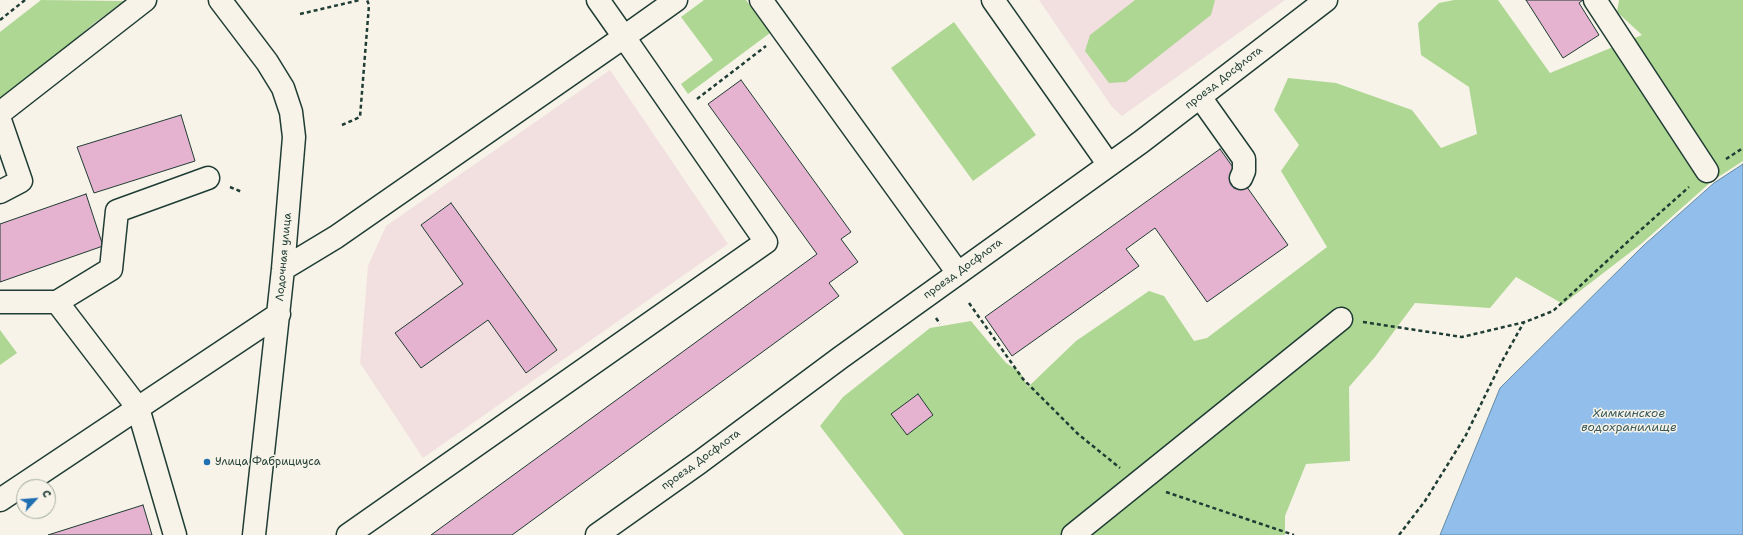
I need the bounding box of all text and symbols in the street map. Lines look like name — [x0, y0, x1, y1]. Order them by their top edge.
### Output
street label: проезд Досфлота — [1183, 44, 1265, 112]
street label: Лодочная улица — [274, 212, 294, 302]
street label: проезд Досфлота — [921, 236, 1005, 302]
water label: Химкинское водохранилище — [1581, 407, 1677, 435]
street label: проезд Досфлота — [659, 427, 743, 493]
place label: Улица Фабрициуса — [215, 455, 321, 469]
marker: Улица Фабрициуса — [202, 457, 212, 467]
north arrow — [16, 479, 56, 519]
text: С — [38, 488, 55, 500]

